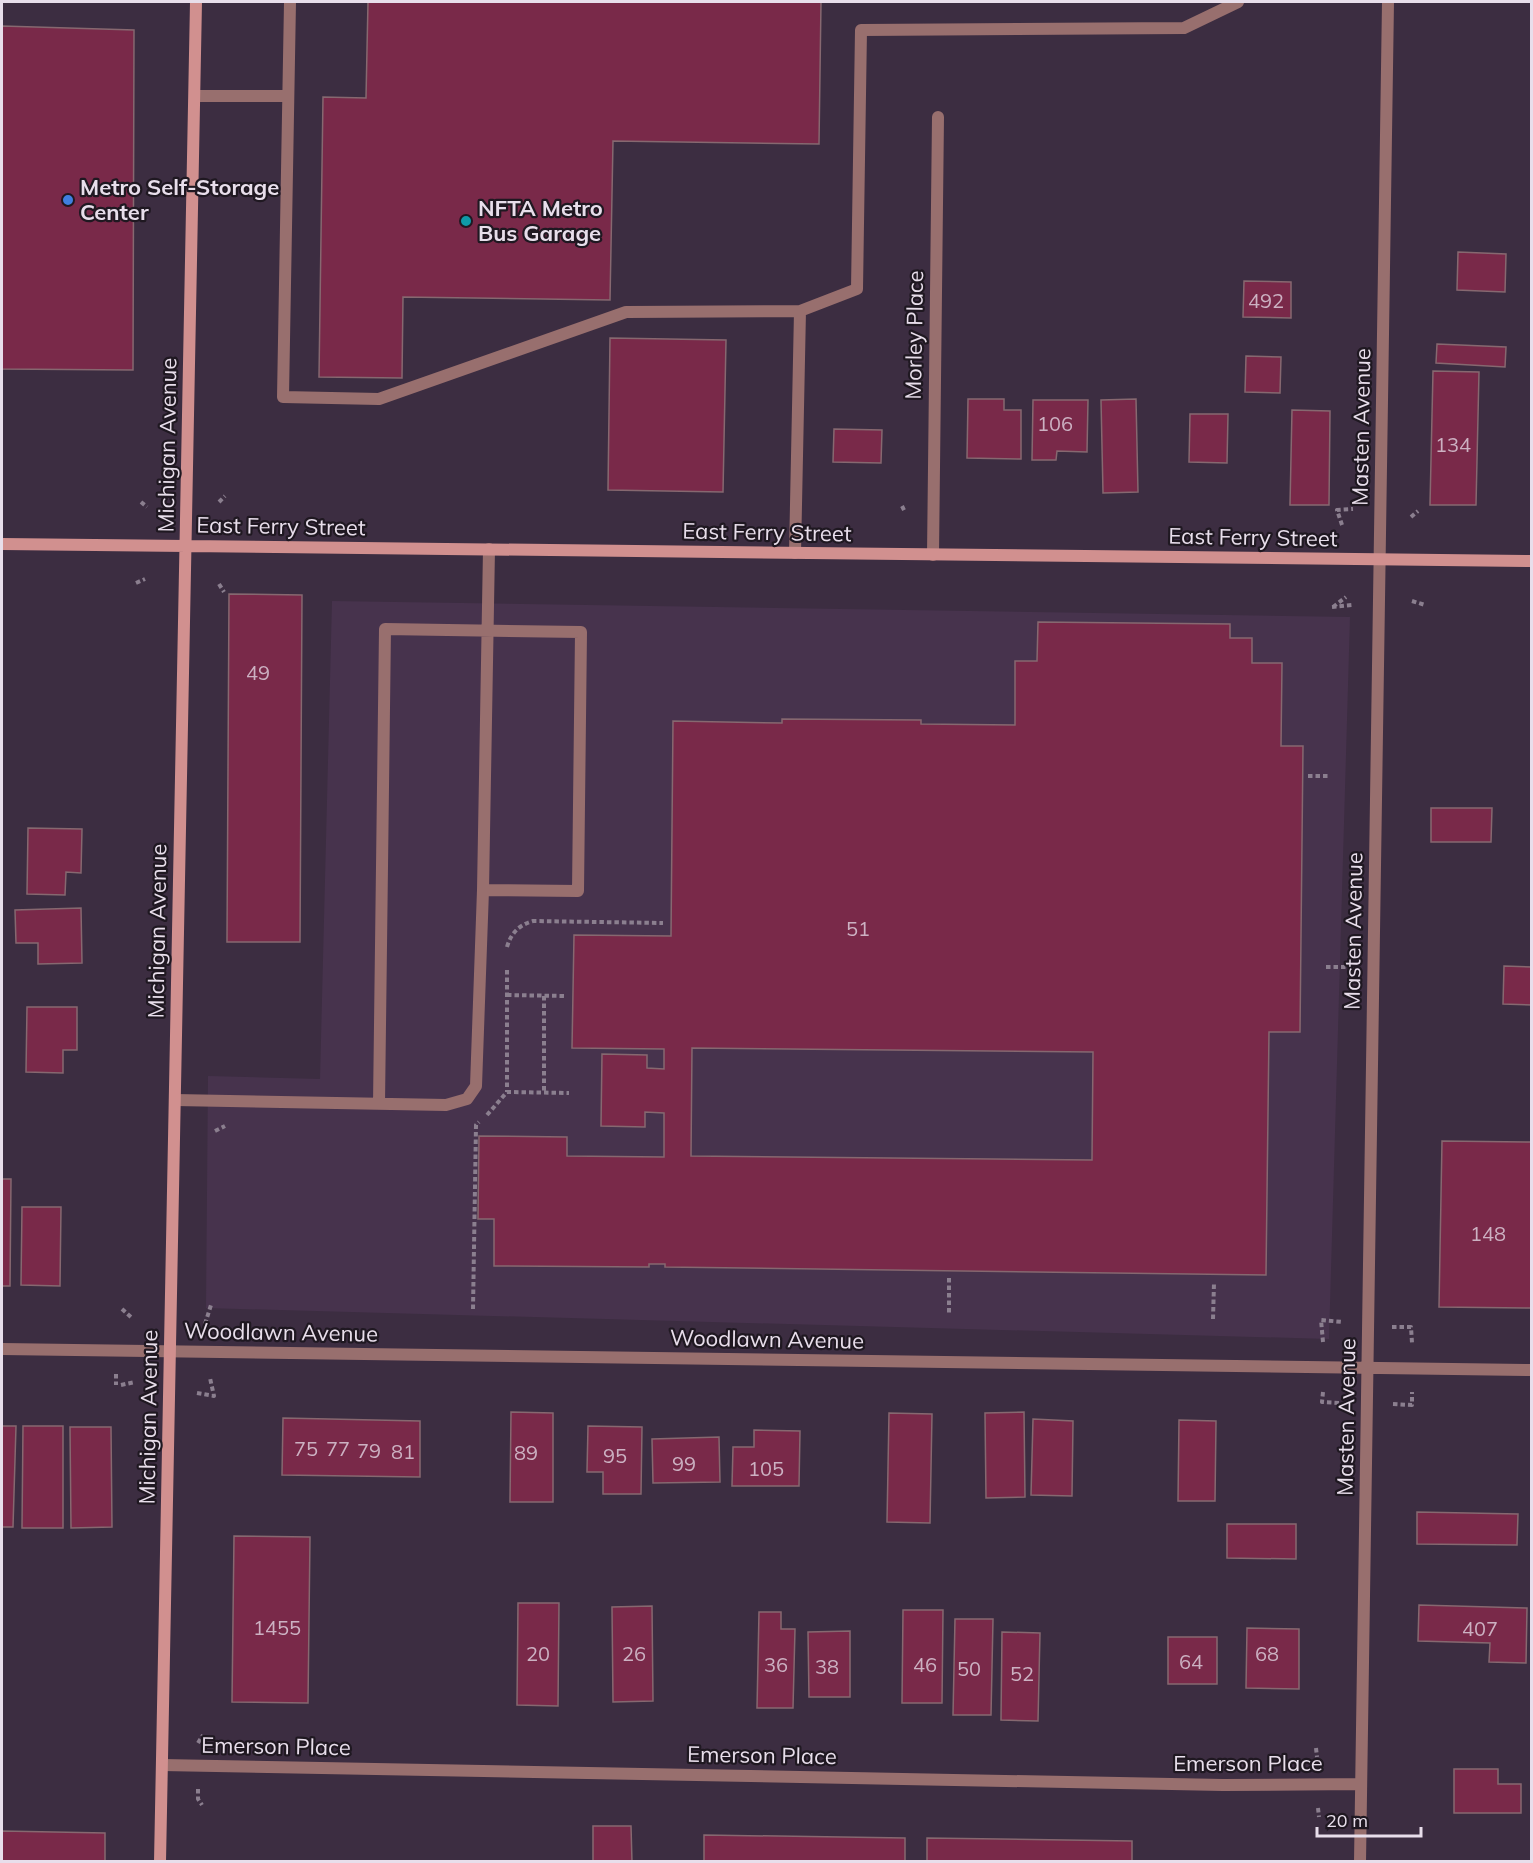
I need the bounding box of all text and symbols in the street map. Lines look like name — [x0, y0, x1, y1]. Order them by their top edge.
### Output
place label: Metro Self-Storage Center — [80, 173, 279, 226]
marker: Metro Self-Storage Center — [61, 193, 75, 207]
place label: NFTA Metro Bus Garage — [478, 194, 603, 247]
marker: NFTA Metro Bus Garage — [459, 214, 473, 228]
street label: Morley Place — [899, 270, 929, 400]
house number: 492 — [1248, 288, 1284, 313]
street label: Masten Avenue — [1346, 348, 1376, 506]
street label: Michigan Avenue — [151, 357, 183, 533]
house number: 106 — [1037, 411, 1073, 436]
house number: 134 — [1435, 432, 1471, 457]
street label: East Ferry Street — [196, 511, 366, 541]
street label: East Ferry Street — [682, 517, 852, 547]
street label: East Ferry Street — [1168, 522, 1338, 552]
house number: 49 — [246, 660, 270, 685]
street label: Michigan Avenue — [141, 843, 173, 1019]
street label: Masten Avenue — [1338, 852, 1368, 1010]
house number: 51 — [846, 916, 870, 941]
house number: 148 — [1470, 1221, 1506, 1246]
street label: Woodlawn Avenue — [184, 1316, 378, 1348]
street label: Woodlawn Avenue — [670, 1323, 864, 1355]
street label: Michigan Avenue — [132, 1329, 164, 1505]
street label: Masten Avenue — [1331, 1338, 1361, 1496]
house number: 75 — [294, 1436, 318, 1461]
house number: 77 — [326, 1436, 350, 1461]
house number: 79 — [357, 1438, 381, 1463]
house number: 81 — [391, 1439, 415, 1464]
house number: 89 — [514, 1440, 538, 1465]
house number: 95 — [603, 1443, 627, 1468]
house number: 99 — [672, 1451, 696, 1476]
house number: 105 — [748, 1456, 784, 1481]
house number: 1455 — [253, 1615, 301, 1640]
house number: 407 — [1462, 1616, 1498, 1641]
house number: 20 — [526, 1641, 550, 1666]
house number: 26 — [622, 1641, 646, 1666]
house number: 68 — [1255, 1641, 1279, 1666]
house number: 64 — [1179, 1649, 1203, 1674]
house number: 36 — [764, 1652, 788, 1677]
house number: 46 — [913, 1652, 937, 1677]
house number: 38 — [815, 1654, 839, 1679]
house number: 50 — [957, 1656, 981, 1681]
house number: 52 — [1010, 1661, 1034, 1686]
street label: Emerson Place — [201, 1731, 351, 1761]
street label: Emerson Place — [687, 1740, 837, 1770]
street label: Emerson Place — [1173, 1749, 1323, 1777]
scale bar — [1317, 1800, 1420, 1838]
text: 20 m — [1326, 1809, 1368, 1832]

